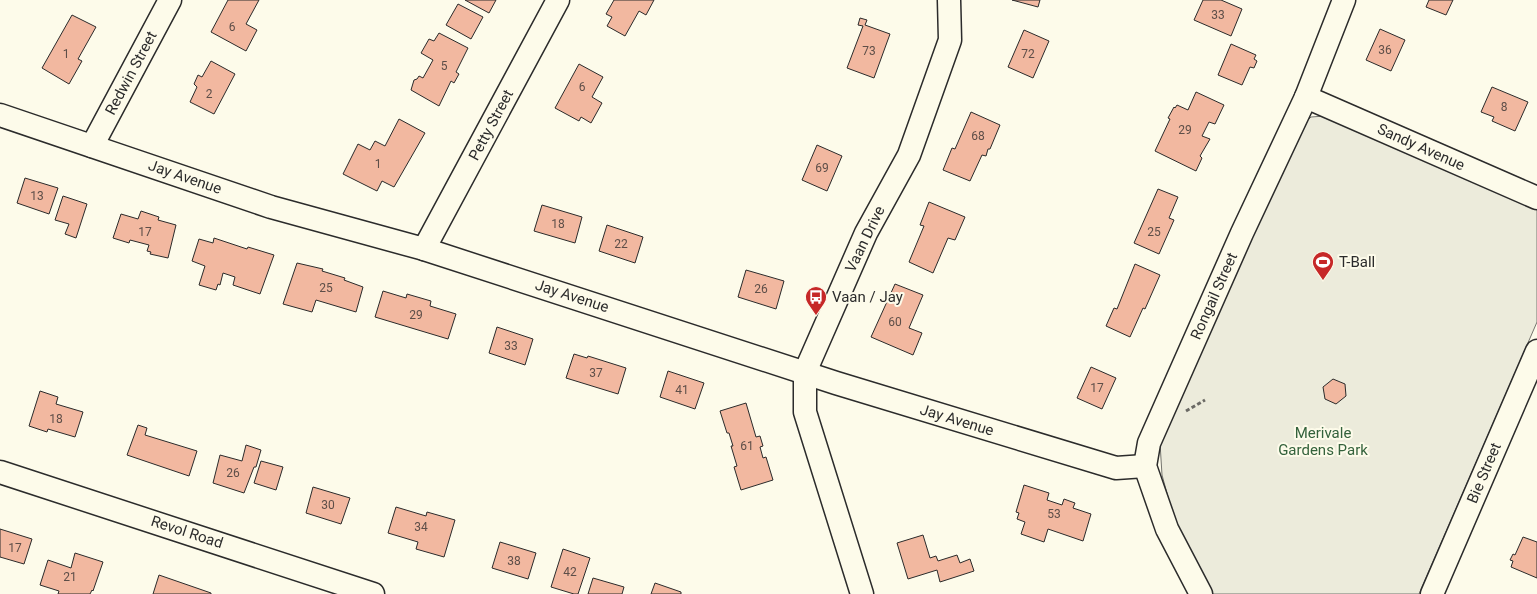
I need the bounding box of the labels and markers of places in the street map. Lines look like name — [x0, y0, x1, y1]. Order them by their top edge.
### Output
sports icon: T-Ball — [1311, 250, 1335, 281]
place label: T-Ball — [1339, 253, 1375, 271]
bus stop icon: Vaan / Jay — [804, 285, 828, 316]
place label: Vaan / Jay — [832, 288, 903, 306]

